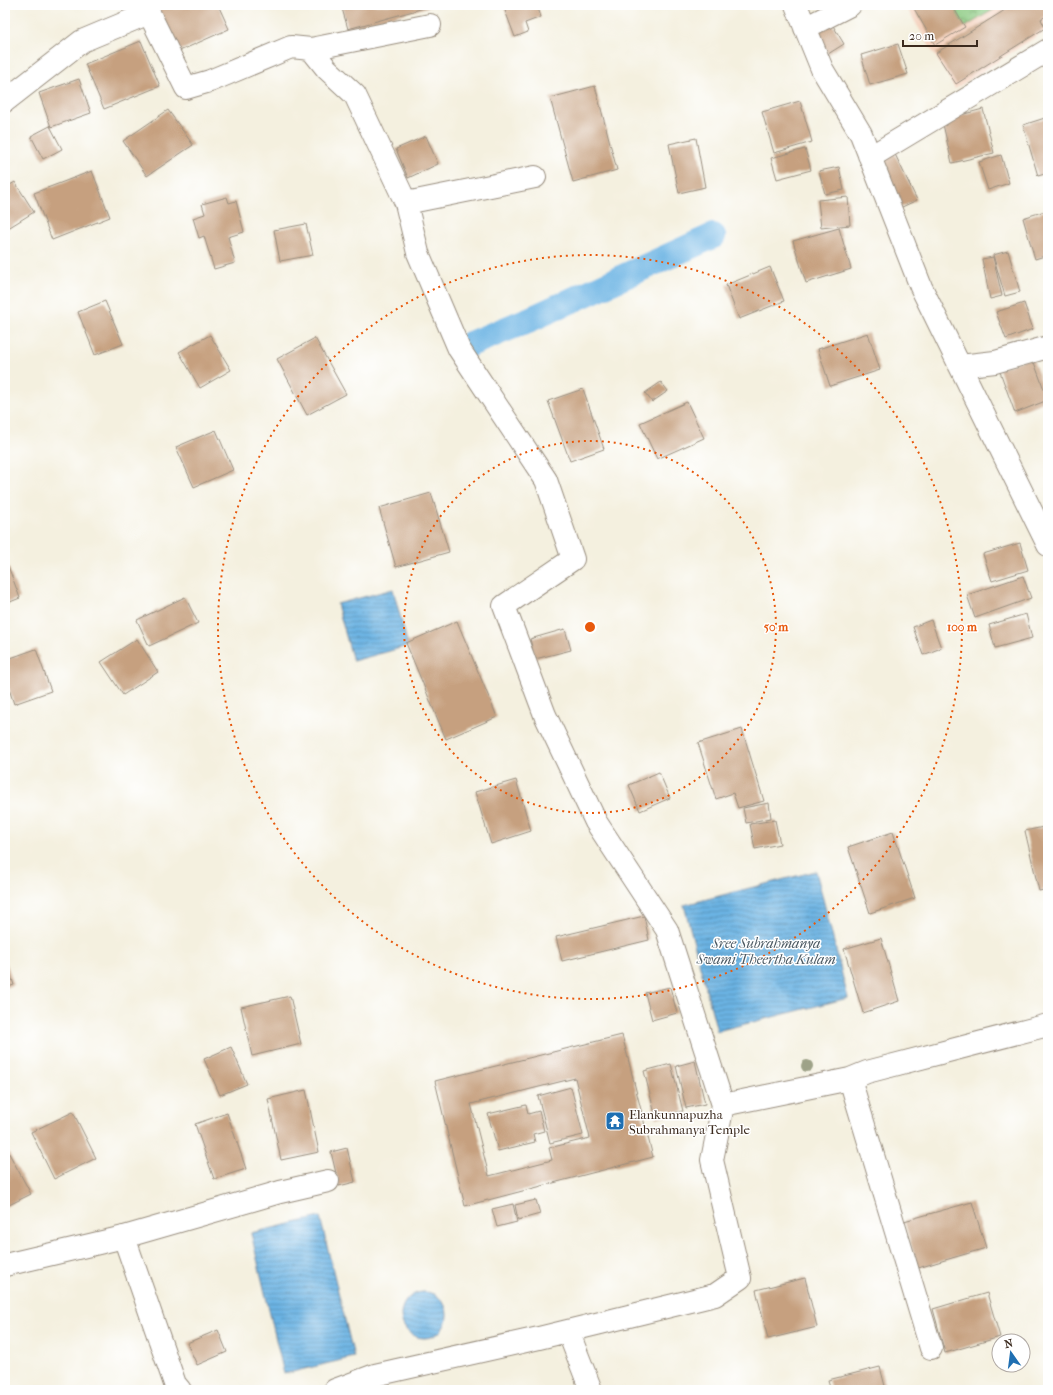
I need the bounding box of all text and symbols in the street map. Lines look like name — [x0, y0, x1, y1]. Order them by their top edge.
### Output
scale bar — [903, 22, 977, 48]
text: 20 m — [909, 29, 934, 43]
centre of rings — [583, 620, 597, 634]
text: 50 m — [764, 620, 789, 634]
text: 100 m — [947, 620, 978, 634]
water label: Sree Subrahmanya Swami Theertha Kulam — [695, 935, 836, 968]
place label: Elankunnapuzha Subrahmanya Temple — [629, 1107, 750, 1137]
temple icon: Elankunnapuzha Subrahmanya Temple — [604, 1110, 626, 1132]
north arrow — [991, 1333, 1031, 1373]
text: N — [1003, 1336, 1015, 1351]

